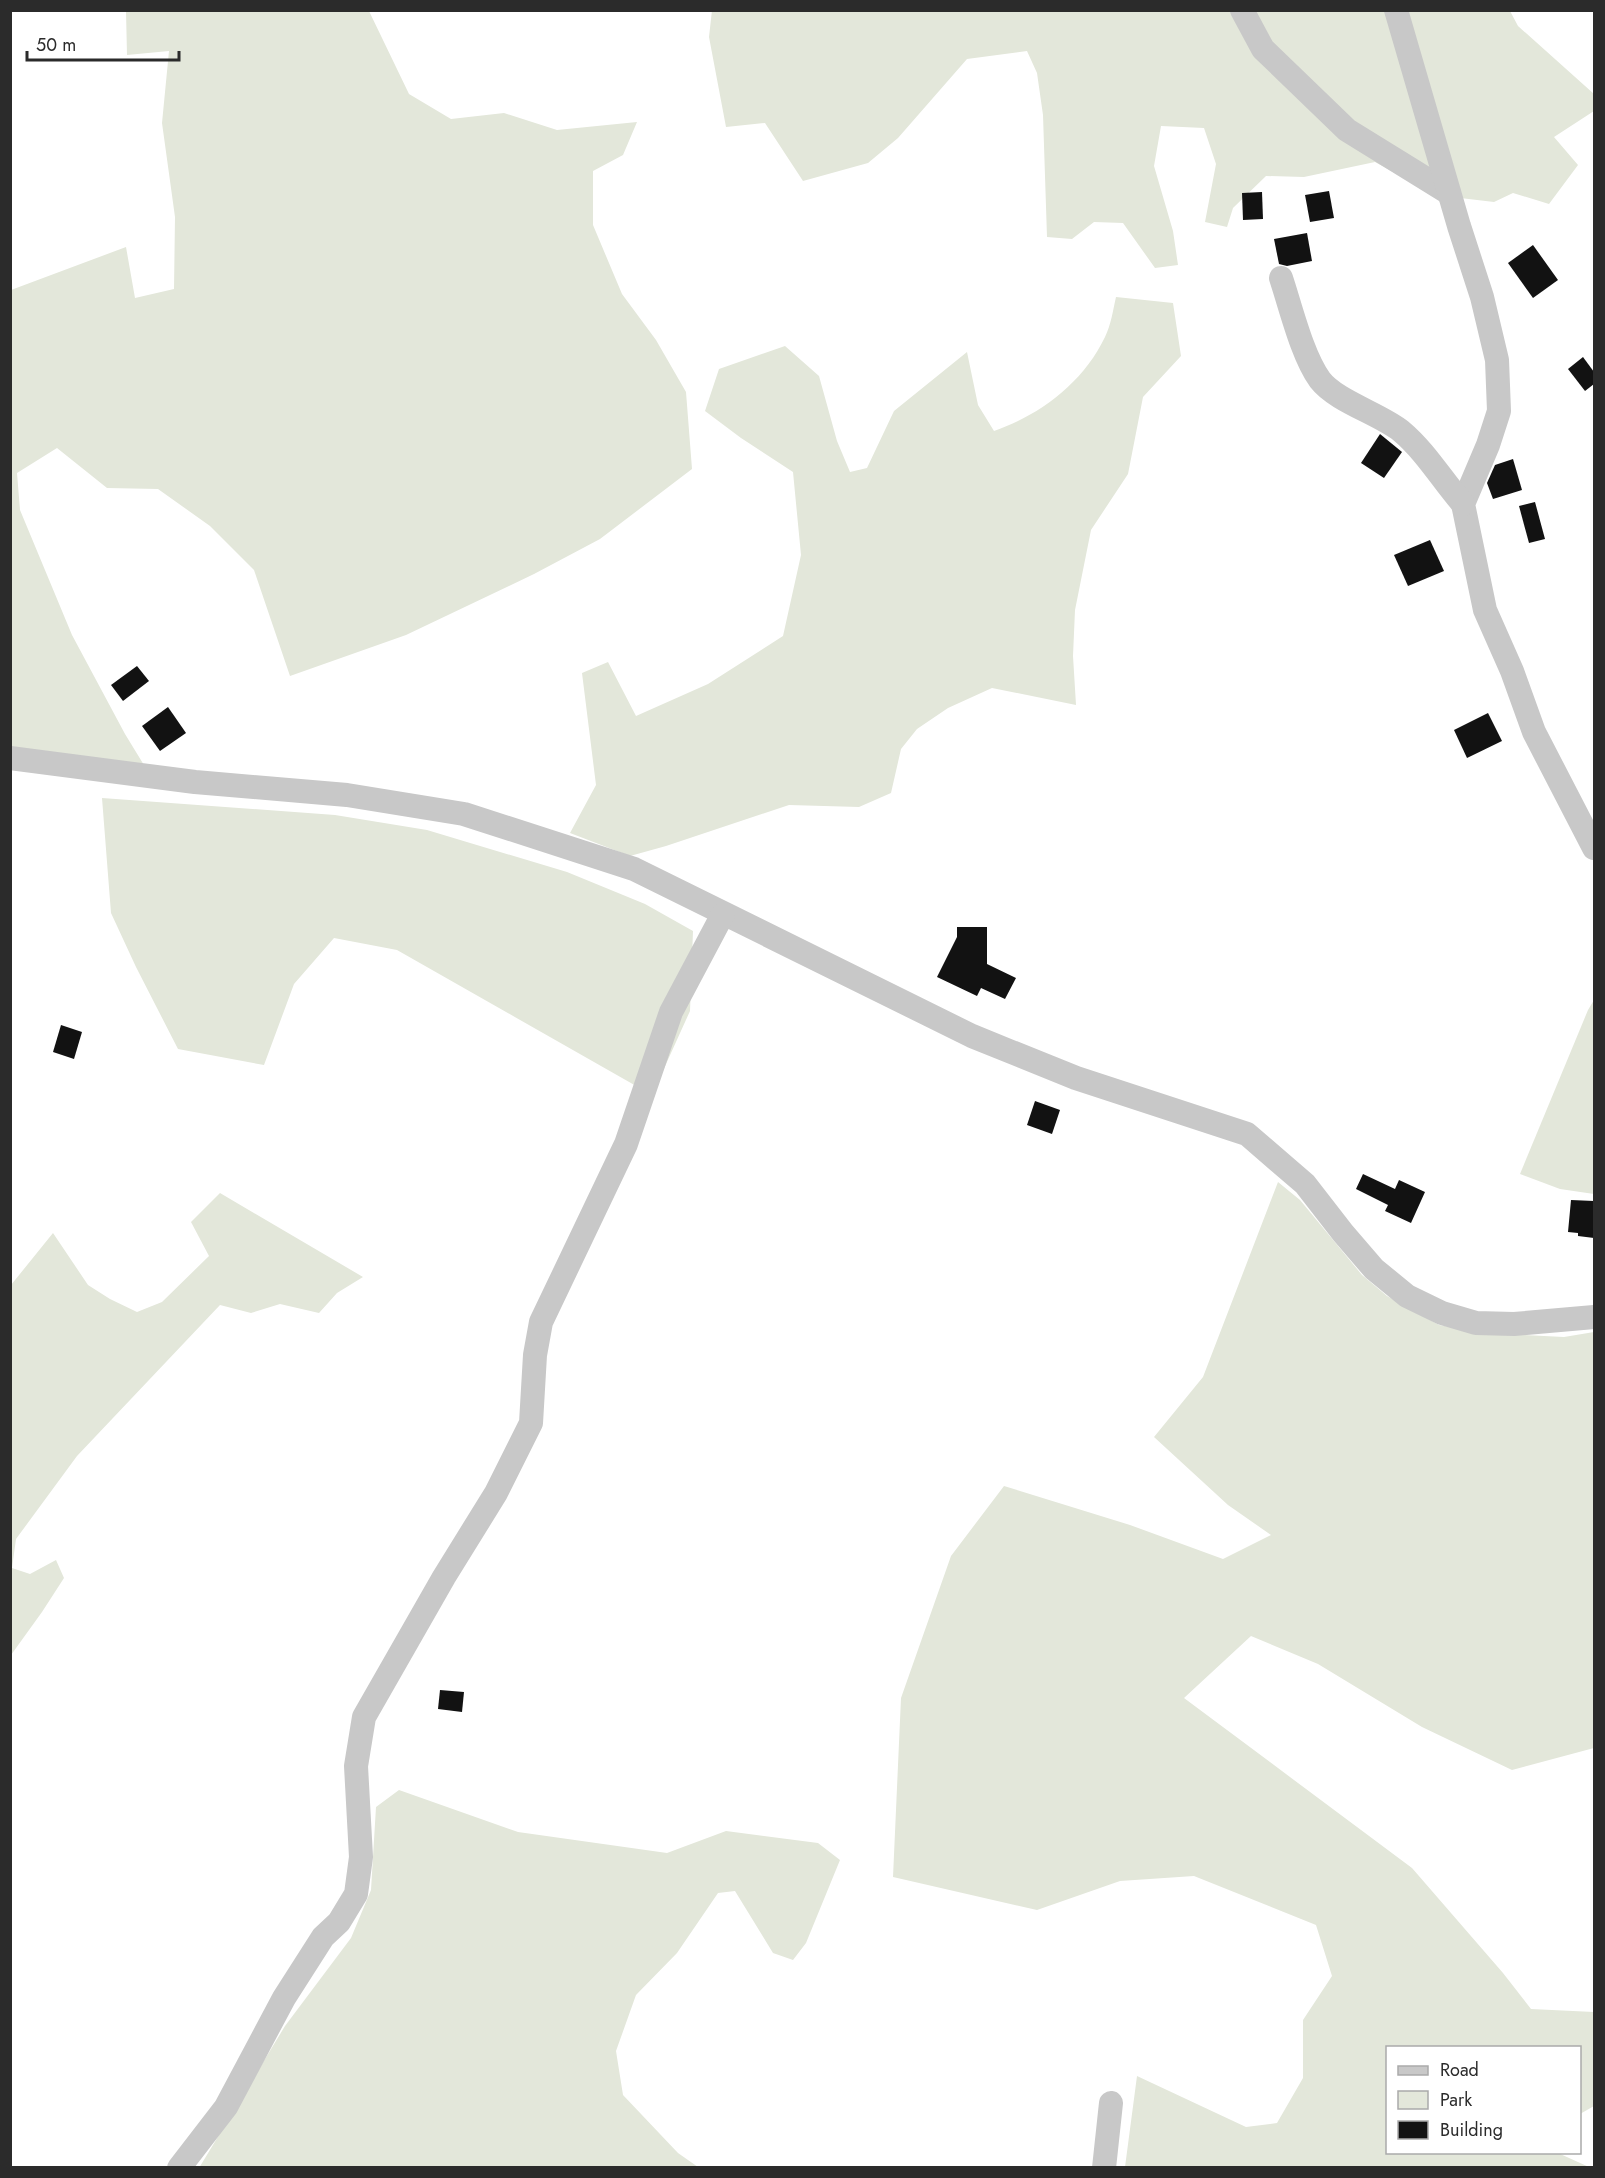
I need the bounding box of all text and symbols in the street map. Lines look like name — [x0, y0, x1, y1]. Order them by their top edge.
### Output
scale bar — [27, 24, 178, 62]
text: 50 m — [36, 32, 76, 58]
legend — [1386, 2046, 1581, 2154]
text: Road — [1440, 2057, 1479, 2083]
text: Park — [1440, 2087, 1472, 2113]
text: Building — [1440, 2117, 1503, 2143]

